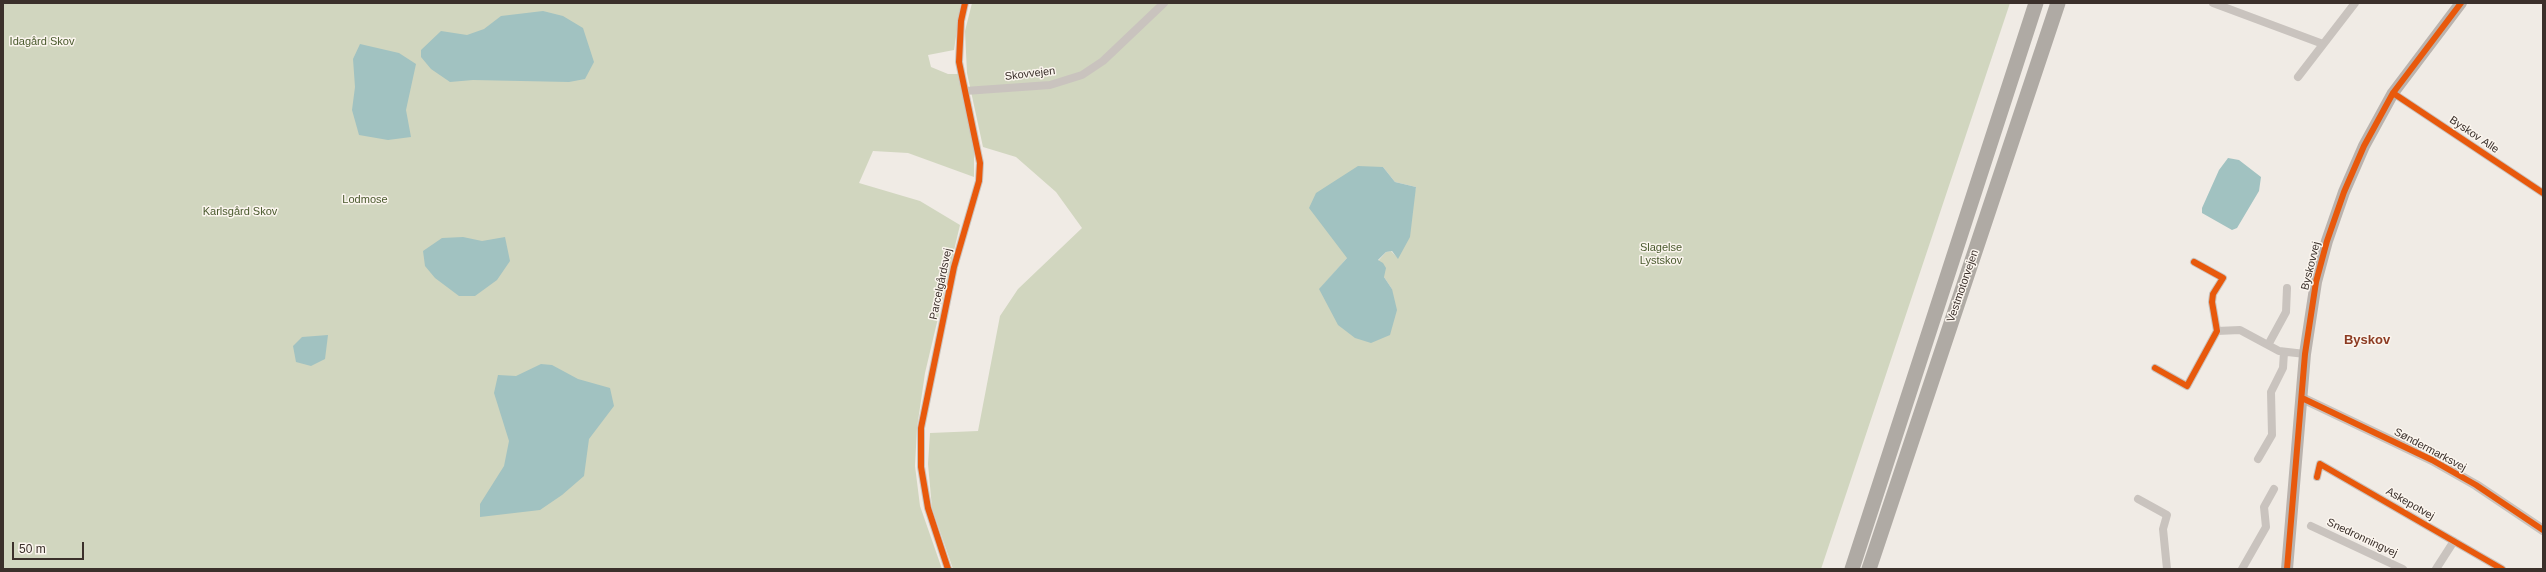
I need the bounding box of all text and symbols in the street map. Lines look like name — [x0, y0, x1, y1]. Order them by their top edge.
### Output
park label: Idagård Skov — [10, 35, 74, 49]
street label: Skovvejen — [1004, 64, 1056, 84]
street label: Byskov Alle — [2447, 114, 2501, 156]
park label: Lodmose — [342, 193, 388, 207]
park label: Karlsgård Skov — [203, 205, 277, 219]
street label: Byskovvej — [2299, 240, 2323, 292]
park label: Slagelse Lystskov — [1640, 241, 1682, 267]
street label: Parcelgårdsvej — [927, 247, 955, 321]
street label: Vestmotorvejen — [1944, 248, 1982, 324]
district label: Byskov — [2344, 332, 2390, 348]
street label: Søndermarksvej — [2392, 425, 2468, 475]
street label: Askepotvej — [2383, 485, 2437, 523]
street label: Snedronningvej — [2325, 516, 2399, 560]
scale bar — [14, 534, 86, 560]
text: 50 m — [19, 542, 46, 556]

